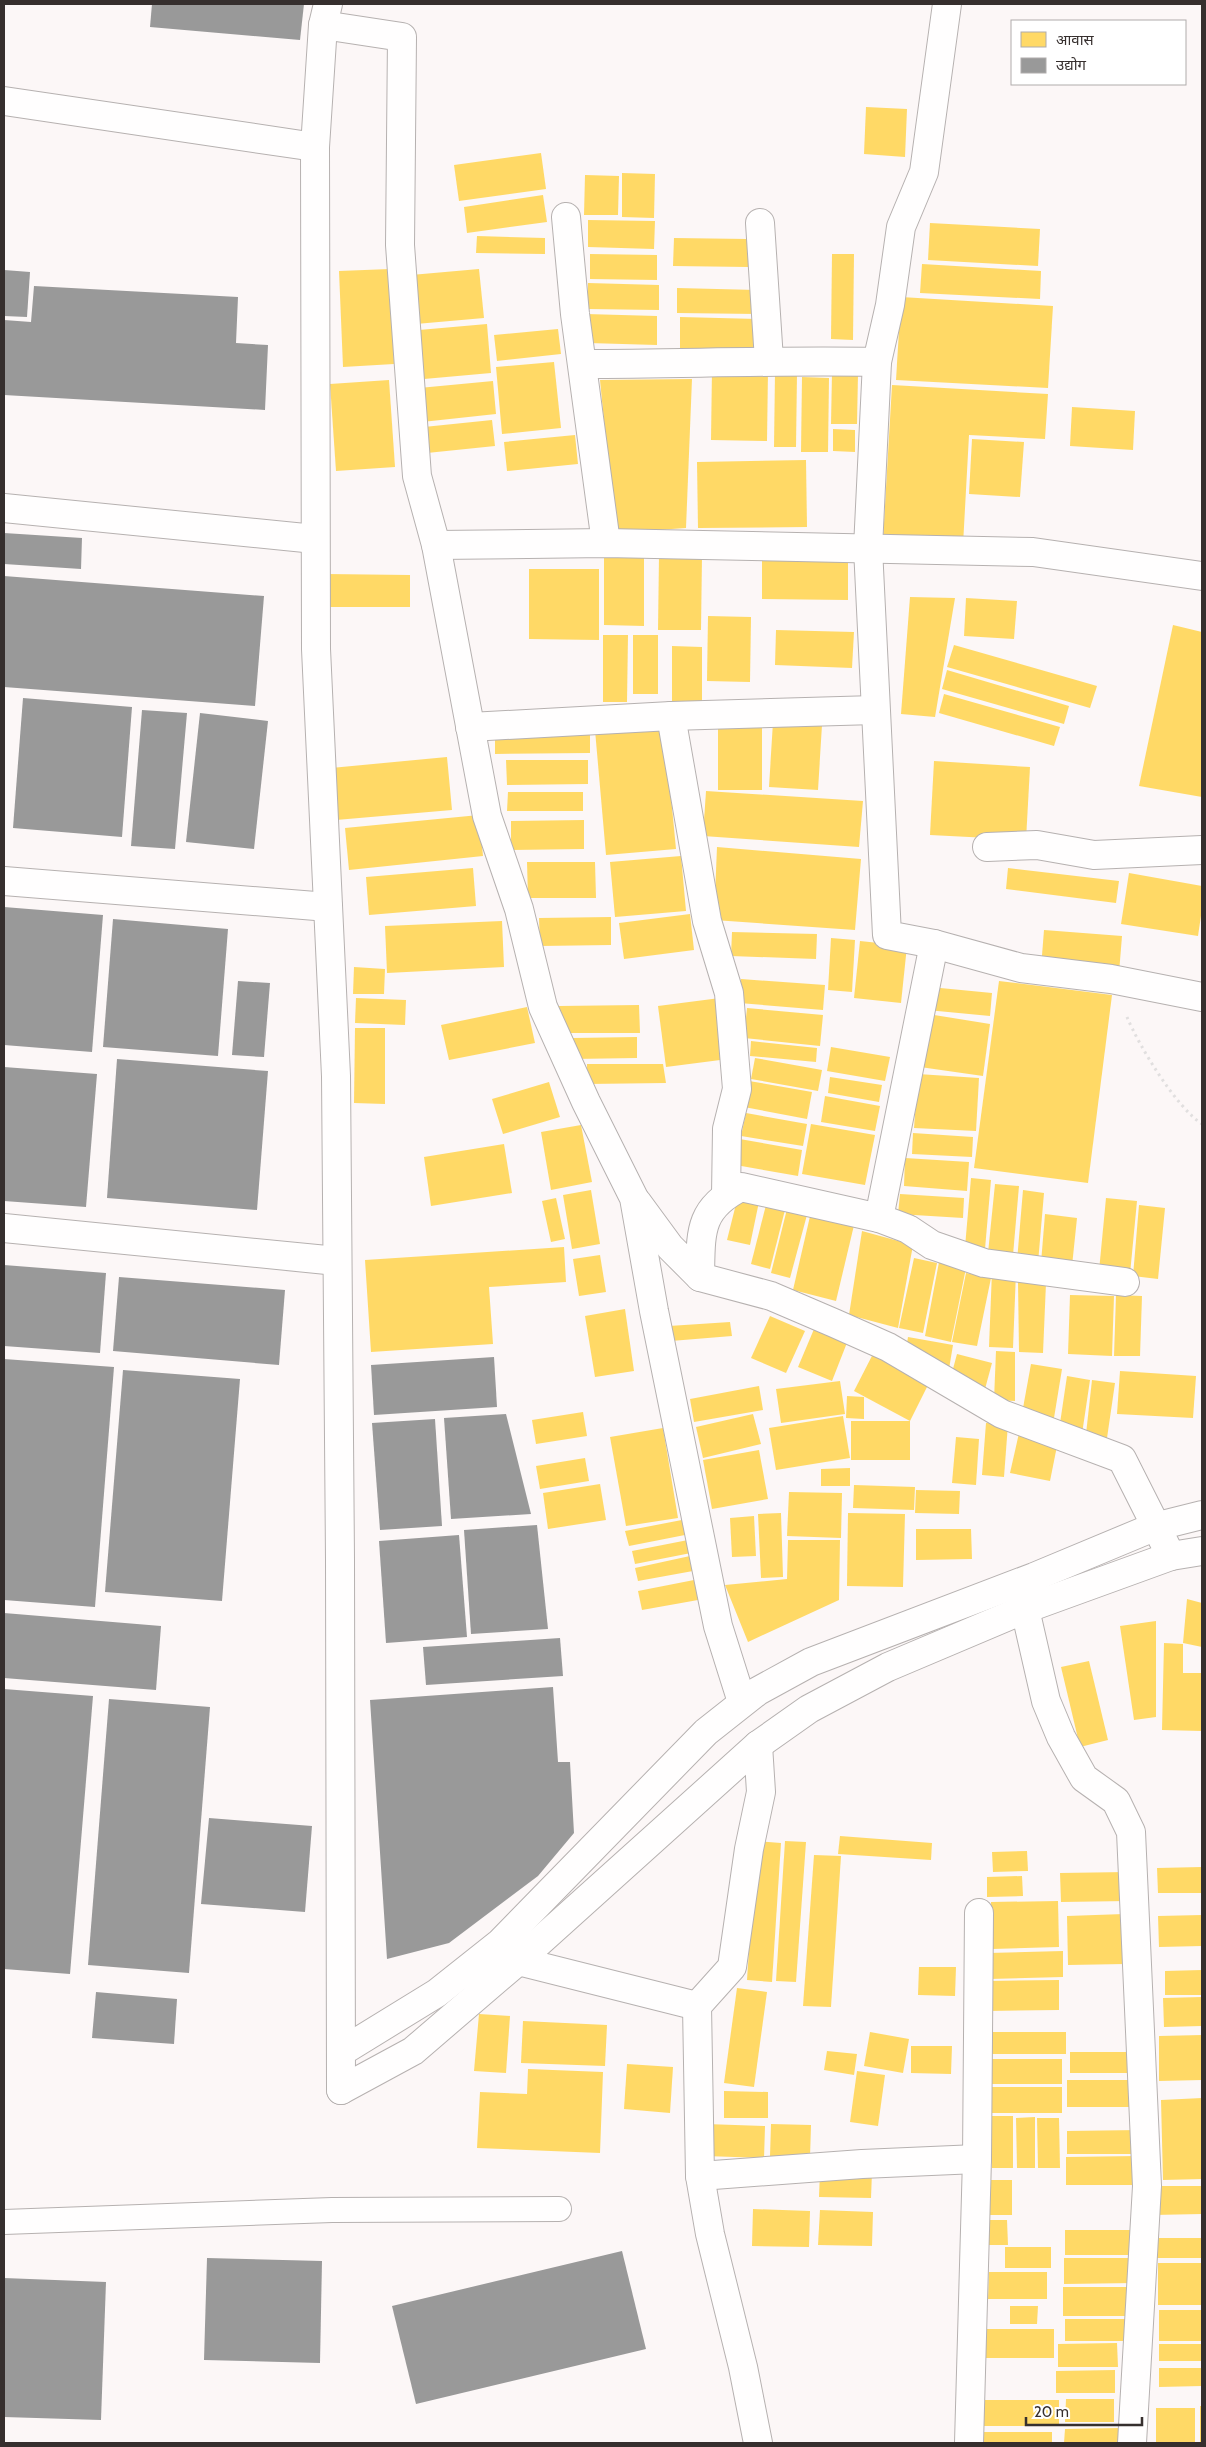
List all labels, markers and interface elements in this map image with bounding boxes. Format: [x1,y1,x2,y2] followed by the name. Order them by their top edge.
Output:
[1011,20,1186,85] legend
[1056,31,1095,49] text: आवास
[1056,56,1087,74] text: उद्योग
[1026,2394,1142,2426] scale bar
[1034,2403,1069,2421] text: 20 m

